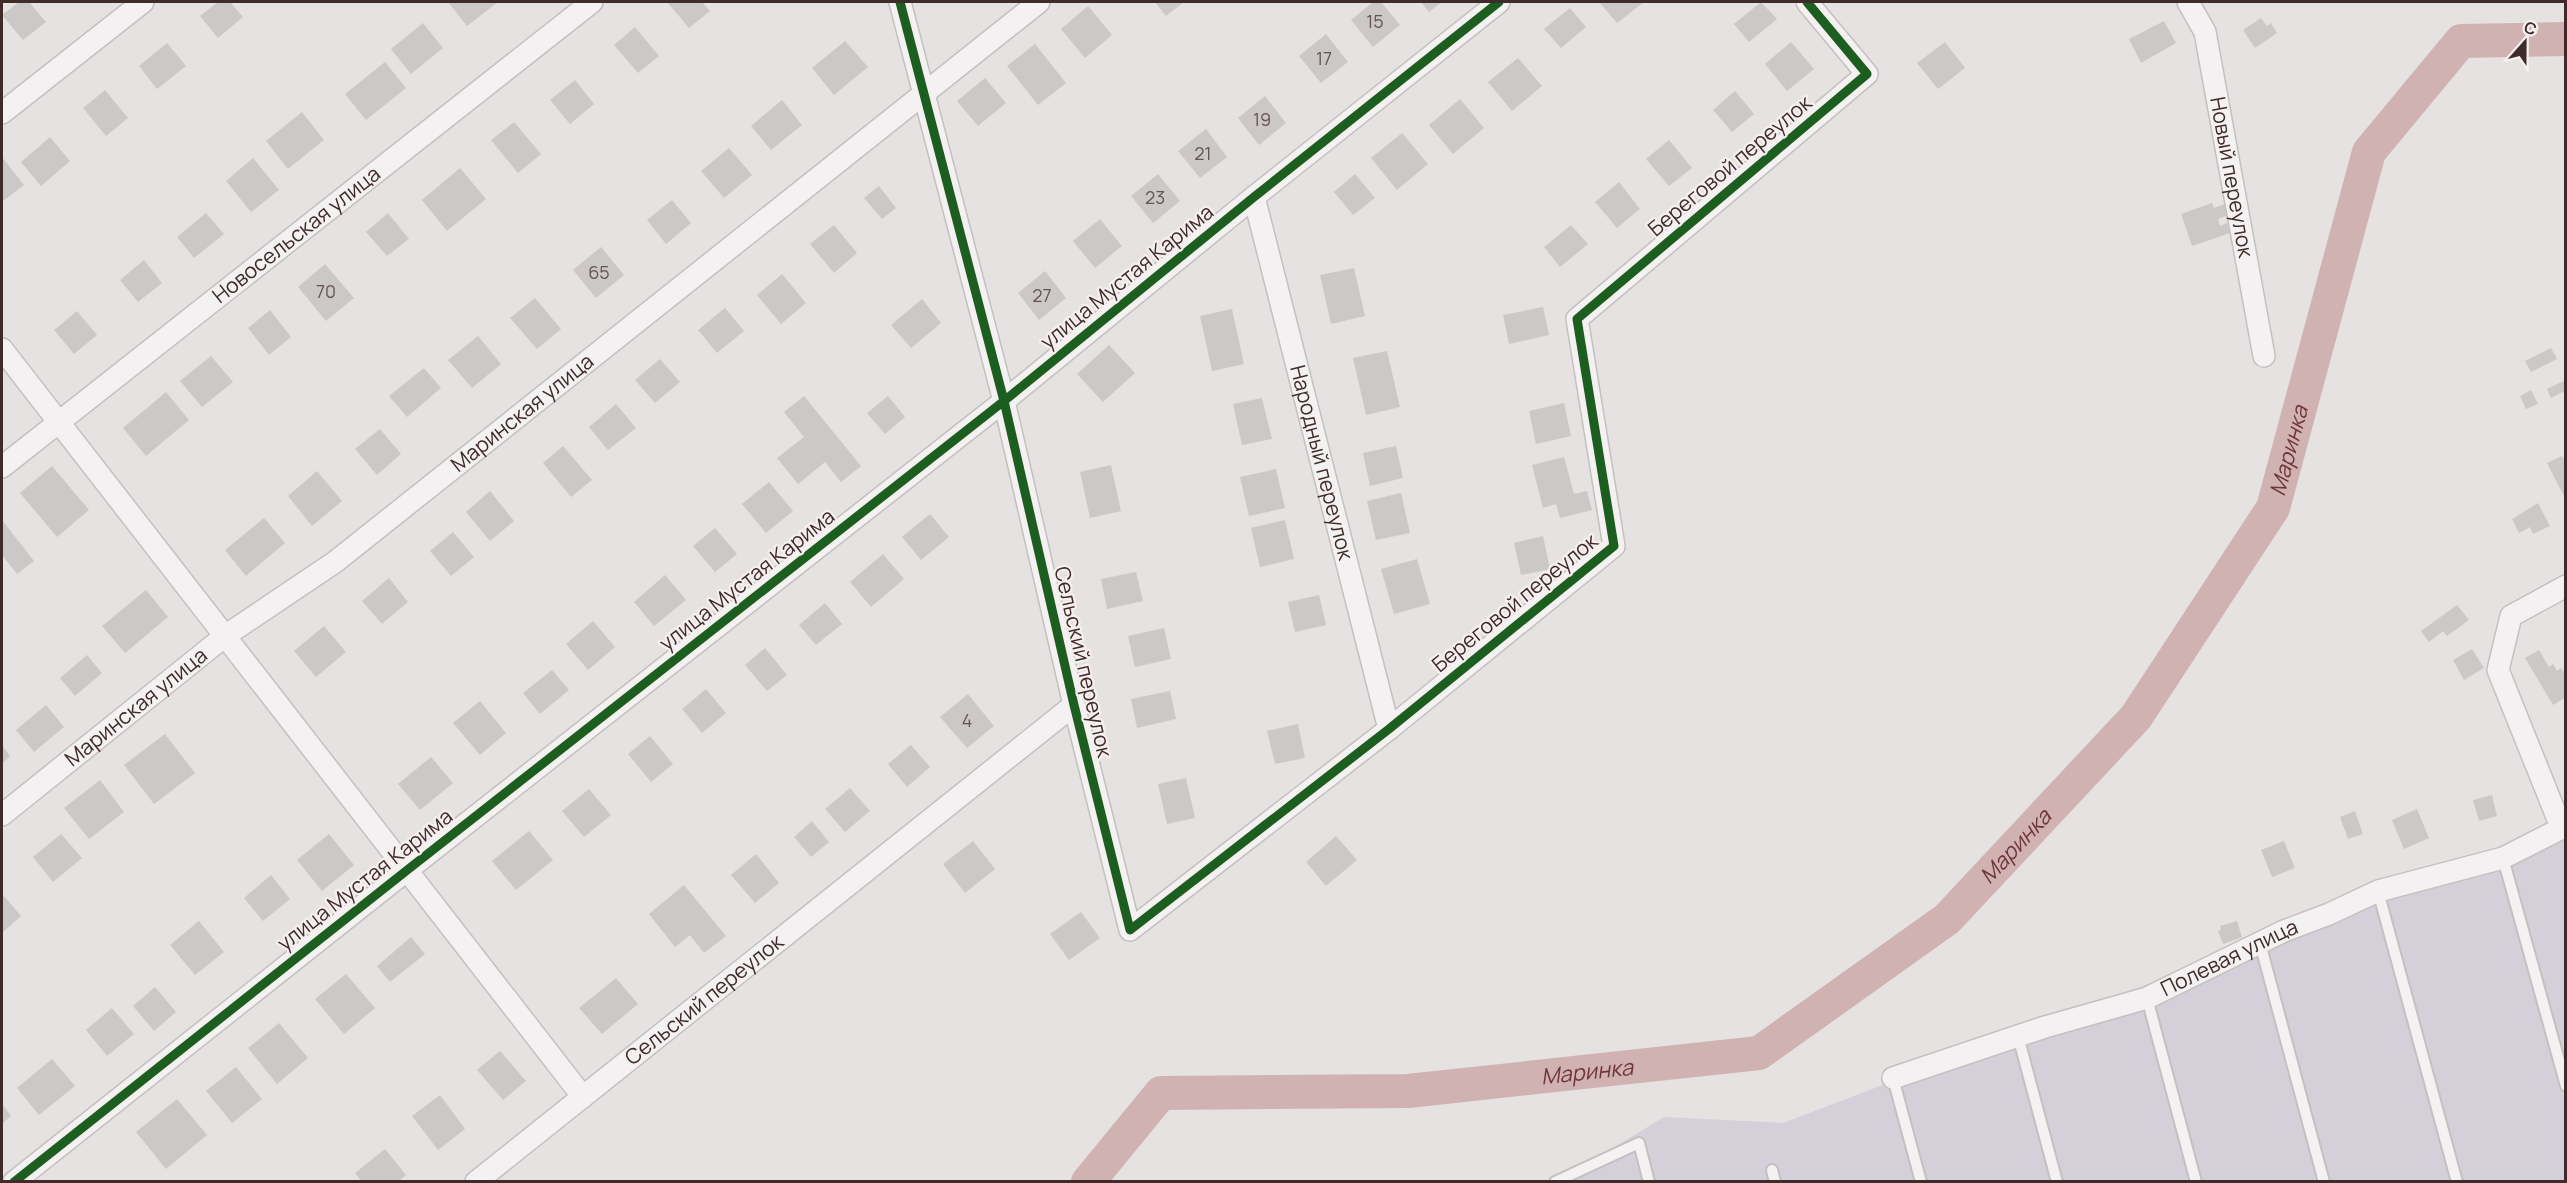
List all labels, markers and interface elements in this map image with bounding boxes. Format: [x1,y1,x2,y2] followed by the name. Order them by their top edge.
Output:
[1366,9,1384,33] house number: 15
[2495,12,2555,72] north arrow
[2521,16,2540,40] text: С
[1316,46,1332,70] house number: 17
[1642,88,1818,242] street label: Береговой переулок
[2204,94,2261,260] street label: Новый переулок
[1253,107,1271,131] house number: 19
[1194,141,1212,165] house number: 21
[206,159,386,309] street label: Новосельская улица
[1145,185,1165,209] house number: 23
[1034,198,1219,355] street label: улица Мустая Карима
[588,260,610,284] house number: 65
[316,279,336,303] house number: 70
[1032,283,1052,307] house number: 27
[445,347,599,478] street label: Маринская улица
[1284,362,1361,564] street label: Народный переулок
[2262,400,2315,499] water label: Маринка
[653,502,840,657] street label: улица Мустая Карима
[1426,526,1604,678] street label: Береговой переулок
[1048,564,1120,761] street label: Сельский переулок
[58,641,213,772] street label: Маринская улица
[962,708,972,732] house number: 4
[1973,801,2059,890] water label: Маринка
[271,802,458,957] street label: улица Мустая Карима
[2156,912,2302,1002] street label: Полевая улица
[619,927,789,1071] street label: Сельский переулок
[1539,1052,1636,1092] water label: Маринка

